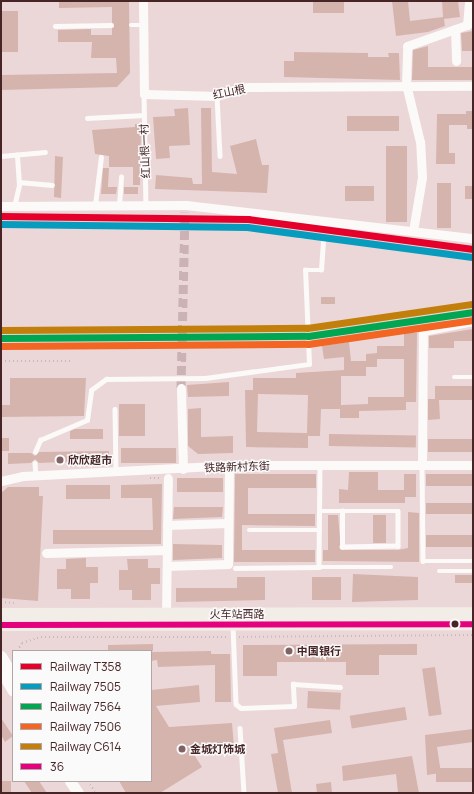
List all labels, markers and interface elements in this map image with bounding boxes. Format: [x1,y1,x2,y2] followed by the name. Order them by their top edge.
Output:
[211,82,247,102] street label: 红山根
[137,123,153,179] street label: 红山根一村
[68,453,112,467] place label: 欣欣超市
[55,455,65,465] marker: 欣欣超市
[204,459,270,475] street label: 铁路新村东街
[210,607,264,621] street label: 火车站西路
[450,619,460,629] unlabelled marker
[297,644,341,658] place label: 中国银行
[284,646,294,656] marker: 中国银行
[12,650,152,782] legend
[50,658,121,675] text: Railway T358
[50,678,121,695] text: Railway 7505
[50,698,121,715] text: Railway 7564
[50,718,121,735] text: Railway 7506
[50,738,121,755] text: Railway C614
[190,742,245,756] place label: 金城灯饰城
[177,744,187,754] marker: 金城灯饰城
[50,758,64,775] text: 36

